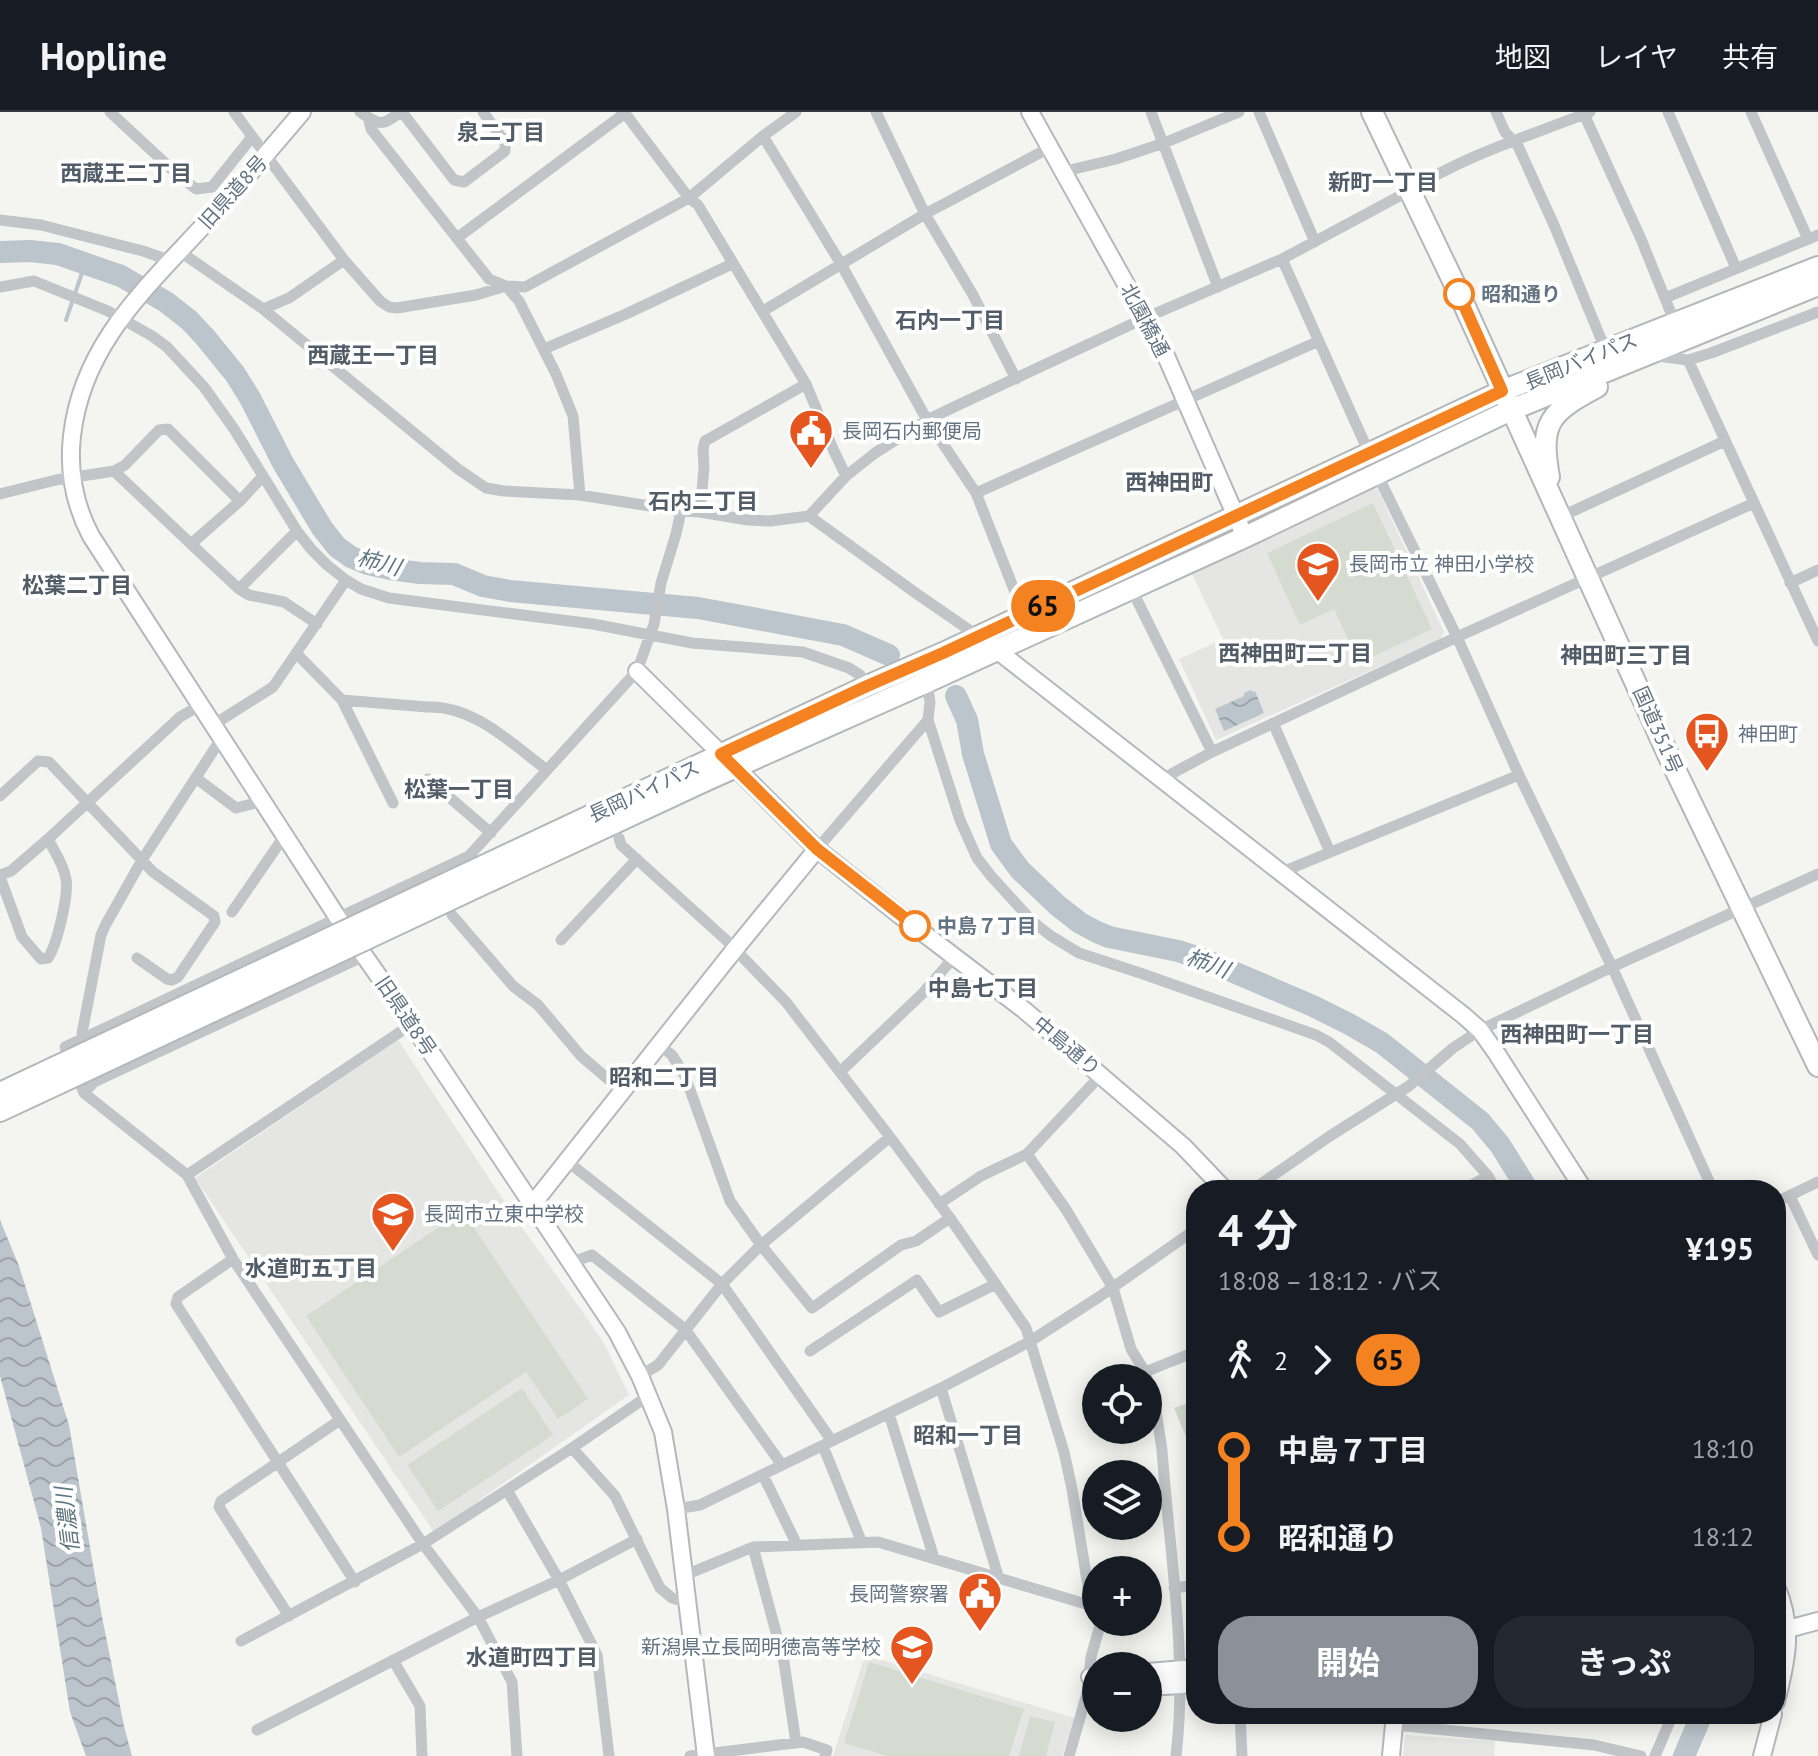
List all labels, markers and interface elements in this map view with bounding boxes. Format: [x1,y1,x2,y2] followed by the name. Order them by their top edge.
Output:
[40,31,167,80] text: Hopline
[1495,38,1551,75] text: 地図
[1595,38,1678,75] text: レイヤ
[1722,38,1778,75] text: 共有
[457,118,545,146] district label: 泉二丁目
[193,150,273,234] street label: 旧県道8号
[60,159,192,187] district label: 西蔵王二丁目
[1328,168,1438,196] district label: 新町一丁目
[1115,279,1175,361] street label: 北園橋通
[1444,279,1474,309] marker: 昭和通り
[1481,281,1561,307] place label: 昭和通り
[895,306,1005,334] district label: 石内一丁目
[1521,327,1641,395] street label: 長岡バイパス
[307,341,439,369] district label: 西蔵王一丁目
[787,407,835,470] public building icon: 長岡石内郵便局
[842,418,982,444] place label: 長岡石内郵便局
[1125,468,1213,496] district label: 西神田町
[648,487,758,515] district label: 石内二丁目
[1294,540,1342,603] school or university icon: 長岡市立 神田小学校
[354,543,406,582] water label: 柿川
[1349,551,1534,577] place label: 長岡市立 神田小学校
[22,571,132,599] district label: 松葉二丁目
[1007,580,1079,632] line badge: 65
[1027,587,1059,624] text: 65
[1218,639,1372,667] district label: 西神田町二丁目
[1560,641,1692,669] district label: 神田町三丁目
[1627,682,1689,778] street label: 国道351号
[1683,710,1731,773] bus stop icon: 神田町
[1738,721,1798,747] place label: 神田町
[584,754,704,828] street label: 長岡バイパス
[404,775,514,803] district label: 松葉一丁目
[900,911,930,941] marker: 中島７丁目
[937,913,1037,939] place label: 中島７丁目
[1183,942,1235,984] water label: 柿川
[370,971,442,1061] street label: 旧県道8号
[928,974,1038,1002] district label: 中島七丁目
[1028,1010,1106,1082] street label: 中島通り
[1500,1020,1654,1048] district label: 西神田町一丁目
[609,1063,719,1091] district label: 昭和二丁目
[369,1190,417,1253] school or university icon: 長岡市立東中学校
[424,1201,584,1227] place label: 長岡市立東中学校
[1218,1201,1298,1258] text: 4 分
[1686,1229,1754,1268] text: ¥195
[245,1254,377,1282] district label: 水道町五丁目
[1218,1264,1442,1297] text: 18:08 – 18:12 · バス
[1218,1338,1262,1382] icon: walk
[1300,1338,1344,1382] icon: forward
[1372,1341,1404,1378] text: 65
[1274,1344,1288,1377] text: 2
[1082,1364,1162,1732] map controls
[1082,1364,1162,1444] button: locate
[913,1421,1023,1449] district label: 昭和一丁目
[1278,1430,1428,1469] text: 中島７丁目
[1692,1432,1754,1465] text: 18:10
[1082,1460,1162,1540] button: layers
[49,1484,85,1554] water label: 信濃川
[1278,1518,1398,1557] text: 昭和通り
[1692,1520,1754,1553] text: 18:12
[1082,1556,1162,1636] button: +
[956,1570,1004,1633] public building icon: 長岡警察署
[849,1581,949,1607] place label: 長岡警察署
[1218,1616,1478,1708] button: 開始
[1494,1616,1754,1708] button: きっぷ
[888,1623,936,1686] school or university icon: 新潟県立長岡明徳高等学校
[641,1634,881,1660] place label: 新潟県立長岡明徳高等学校
[466,1643,598,1671] district label: 水道町四丁目
[1082,1652,1162,1732] button: −

